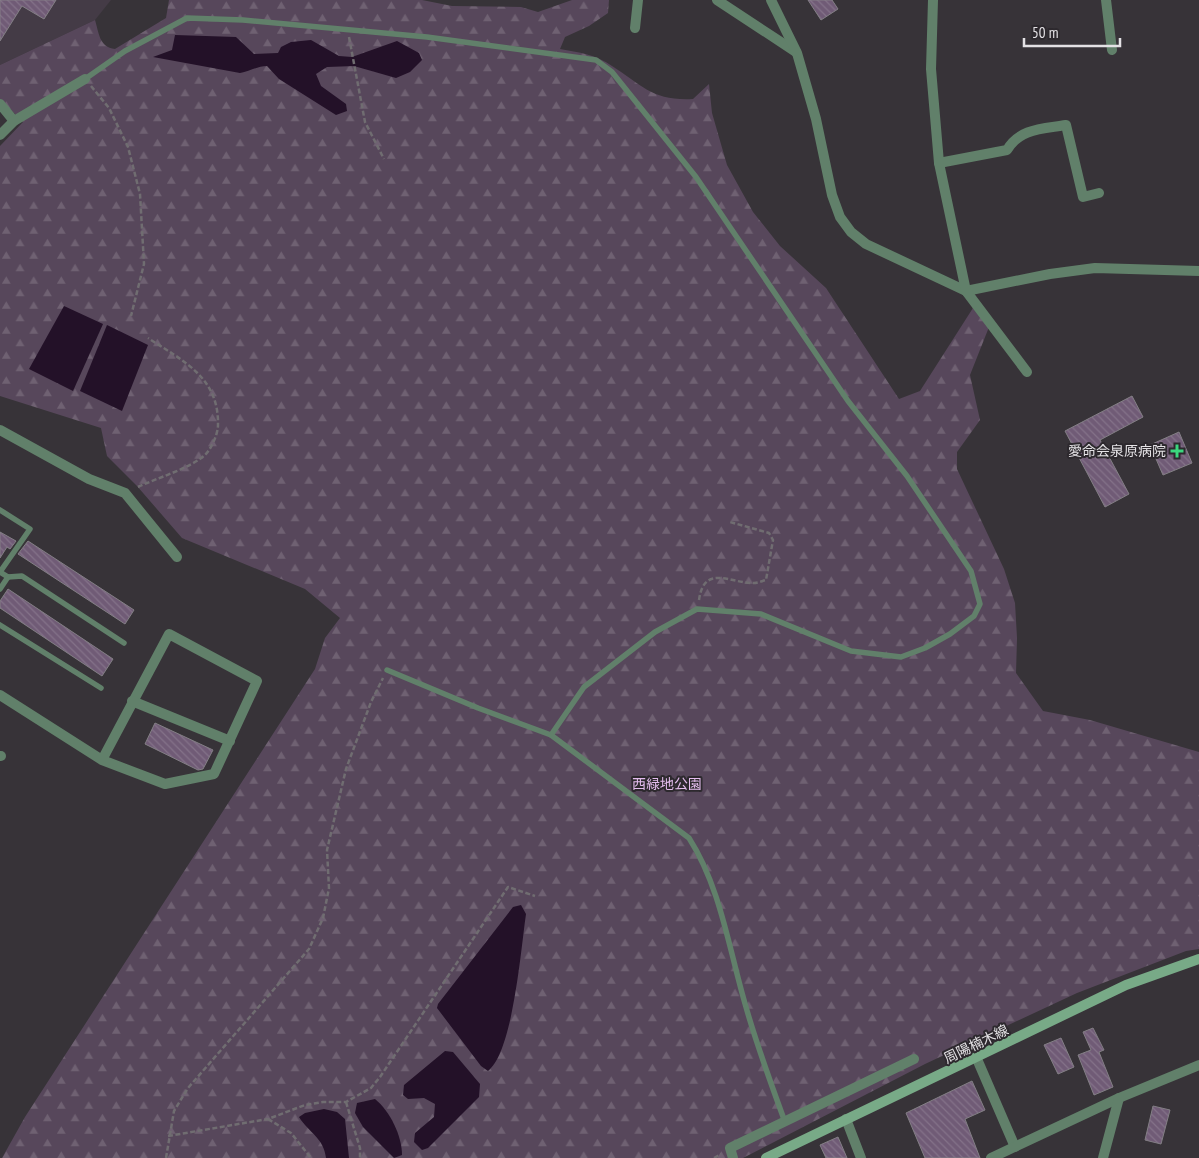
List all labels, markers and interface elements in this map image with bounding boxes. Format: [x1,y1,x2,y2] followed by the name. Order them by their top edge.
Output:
[1024,15,1120,47] scale bar
[1032,23,1058,42] text: 50 m
[1068,442,1166,460] place label: 愛命会泉原病院
[1170,444,1184,458] marker: 愛命会泉原病院
[632,775,702,793] park label: 西緑地公園
[941,1021,1011,1067] street label: 周陽楠木線

